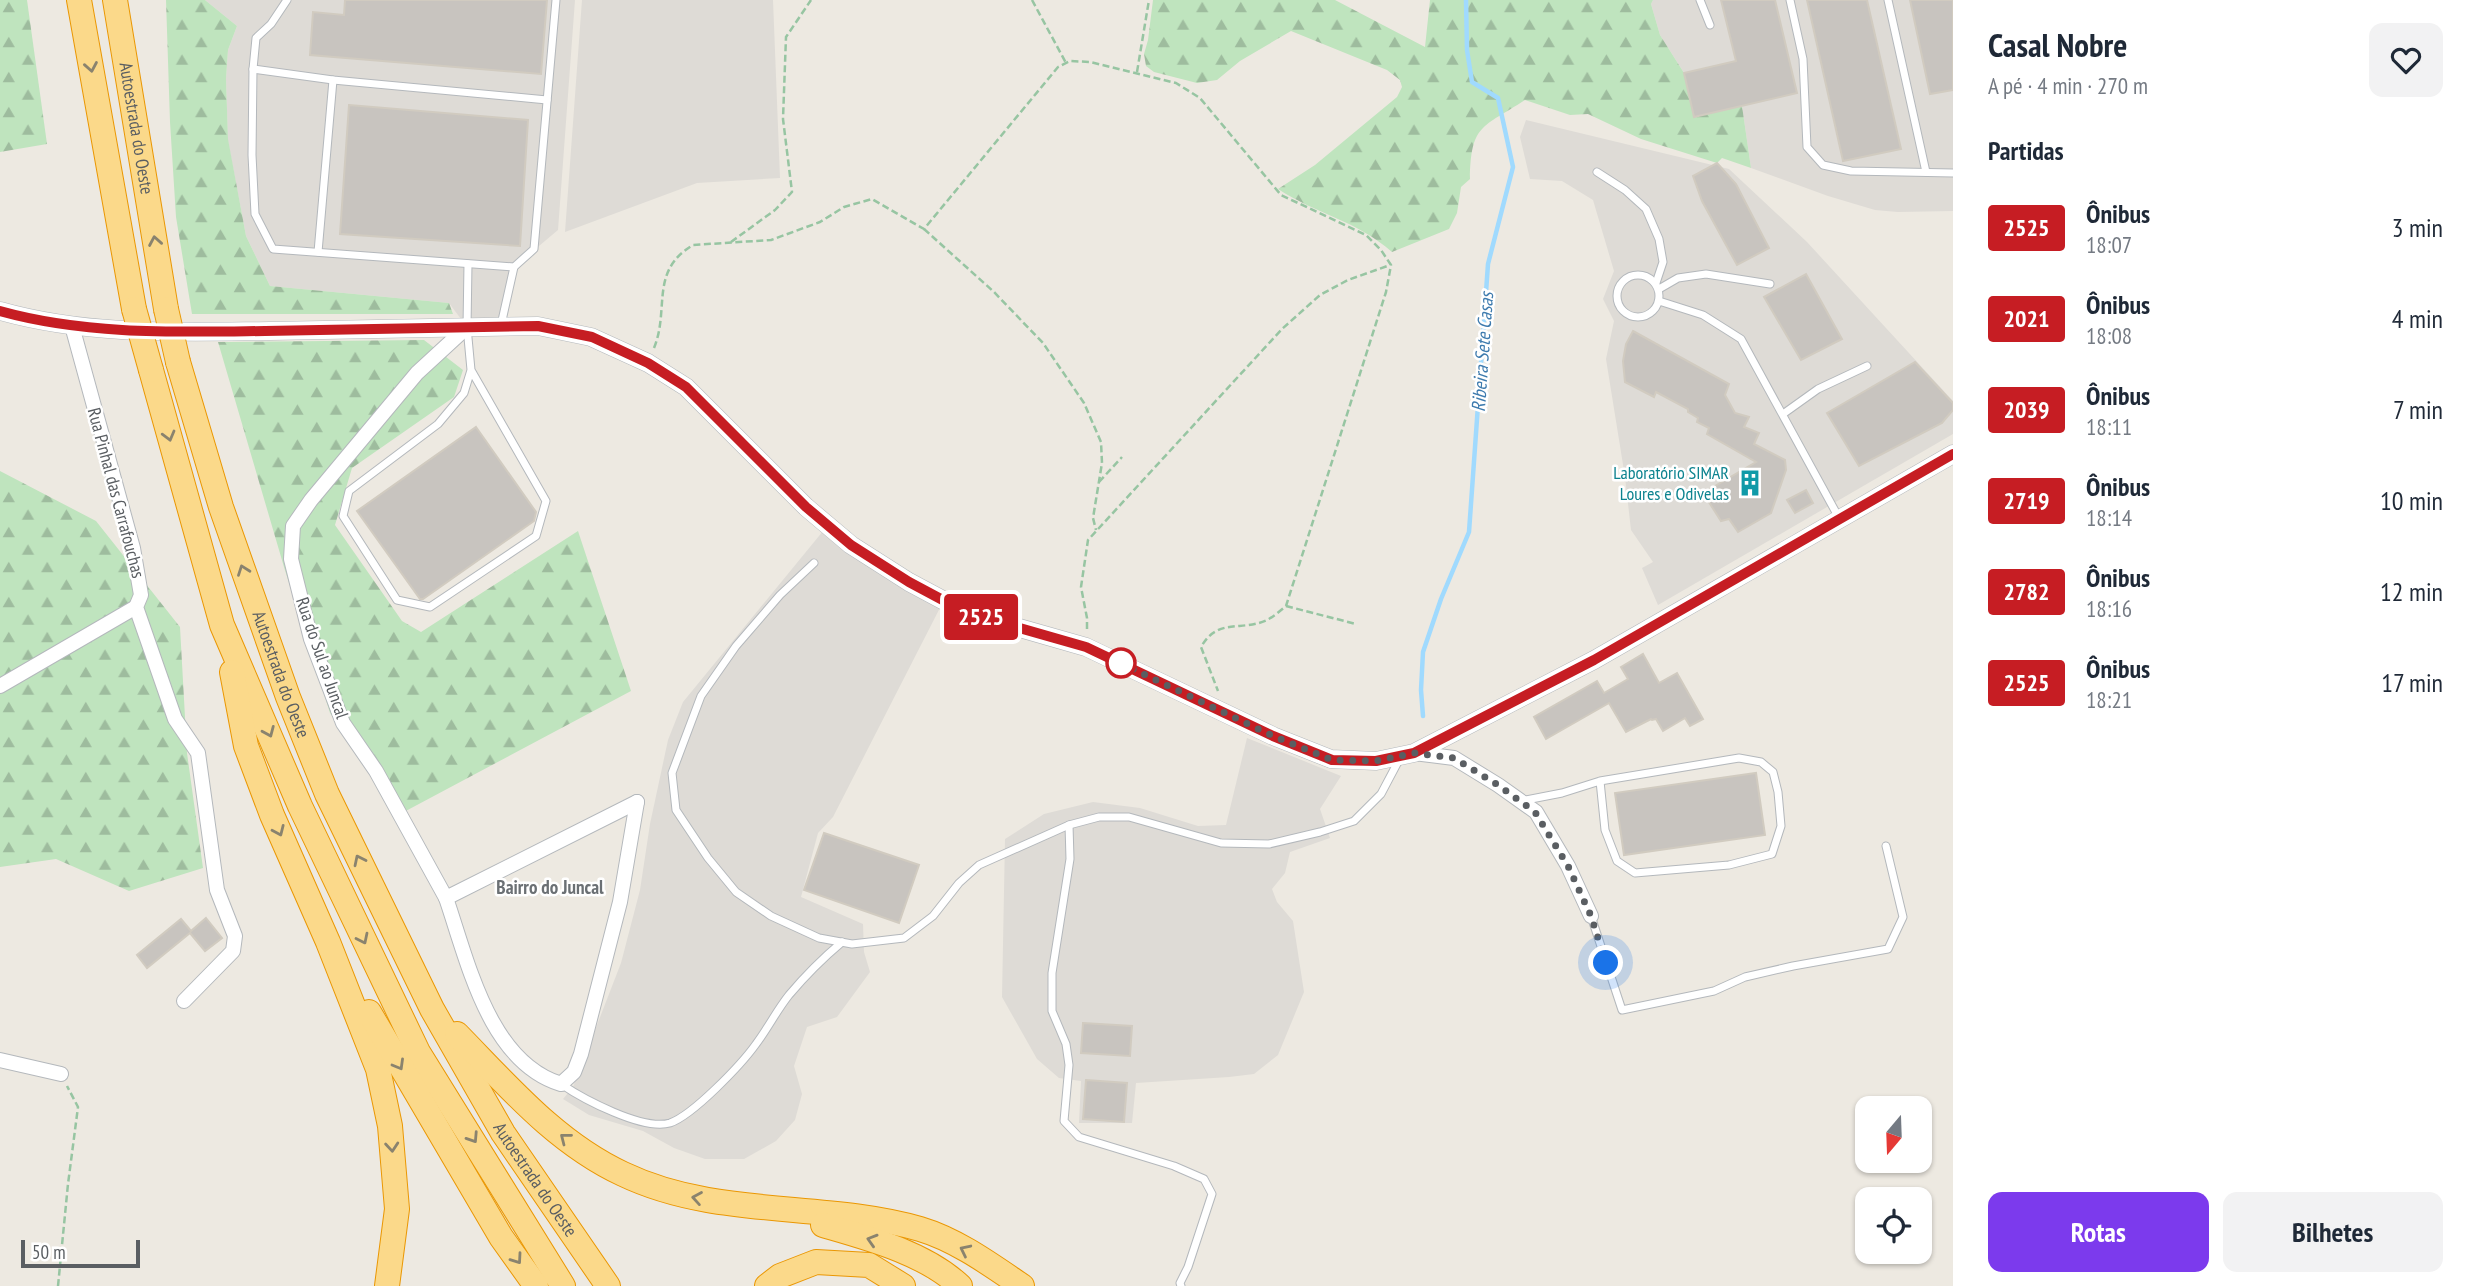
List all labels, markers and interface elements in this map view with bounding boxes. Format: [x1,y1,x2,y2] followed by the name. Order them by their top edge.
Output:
[1988,23,2127,66] text: Casal Nobre
[2369,23,2443,97] button: heart
[114,60,159,196] street label: Autoestrada do Oeste
[83,61,98,73] one-way arrow
[1988,71,2148,100] text: A pé · 4 min · 270 m
[1988,134,2064,167] text: Partidas
[2086,197,2150,230] text: Ônibus
[2392,211,2443,244] text: 3 min
[2004,212,2049,243] text: 2525
[2086,230,2132,259] text: 18:07
[148,235,163,247] one-way arrow
[2086,288,2150,321] text: Ônibus
[1466,290,1498,413] water label: Ribeira Sete Casas
[2392,302,2443,335] text: 4 min
[2004,303,2049,334] text: 2021
[2086,321,2132,350] text: 18:08
[2086,379,2150,412] text: Ônibus
[2393,393,2443,426] text: 7 min
[2004,394,2049,425] text: 2039
[83,405,150,581] street label: Rua Pinhal das Carrafouchas
[2086,412,2132,441] text: 18:11
[161,430,175,442] one-way arrow
[1613,461,1729,505] place label: Laboratório SIMAR Loures e Odivelas
[1735,468,1765,498] building icon: Laboratório SIMAR Loures e Odivelas
[2086,470,2150,503] text: Ônibus
[2380,484,2443,517] text: 10 min
[2004,485,2049,516] text: 2719
[2086,503,2132,532] text: 18:14
[2086,561,2150,594] text: Ônibus
[237,564,251,576] one-way arrow
[2380,575,2443,608] text: 12 min
[2004,576,2049,607] text: 2782
[291,594,354,722] street label: Rua do Sul ao Juncal
[932,594,1030,640] line badge: 2525
[2086,594,2132,623] text: 18:16
[958,601,1004,632] text: 2525
[248,608,315,741] street label: Autoestrada do Oeste
[1106,648,1136,678] unlabelled marker
[2086,652,2150,685] text: Ônibus
[2381,666,2443,699] text: 17 min
[2004,667,2049,698] text: 2525
[2086,685,2132,714] text: 18:21
[260,726,274,738] one-way arrow
[271,824,285,837] one-way arrow
[354,855,368,867] one-way arrow
[496,875,604,899] district label: Bairro do Juncal
[355,932,369,944] one-way arrow
[1588,945,1623,980] your location
[391,1057,404,1070] one-way arrow
[1855,1096,1932,1172] north arrow
[1855,1096,1932,1264] map controls
[488,1118,583,1241] street label: Autoestrada do Oeste
[464,1131,477,1144] one-way arrow
[561,1134,573,1147] one-way arrow
[384,1141,399,1152] one-way arrow
[1855,1187,1932,1264] button: locate
[692,1191,703,1206] one-way arrow
[1988,1192,2209,1272] button: Rotas
[2223,1192,2443,1272] button: Bilhetes
[867,1233,879,1248] one-way arrow
[21,1237,140,1269] scale bar
[32,1240,66,1264] text: 50 m
[960,1244,972,1258] one-way arrow
[509,1251,521,1264] one-way arrow

